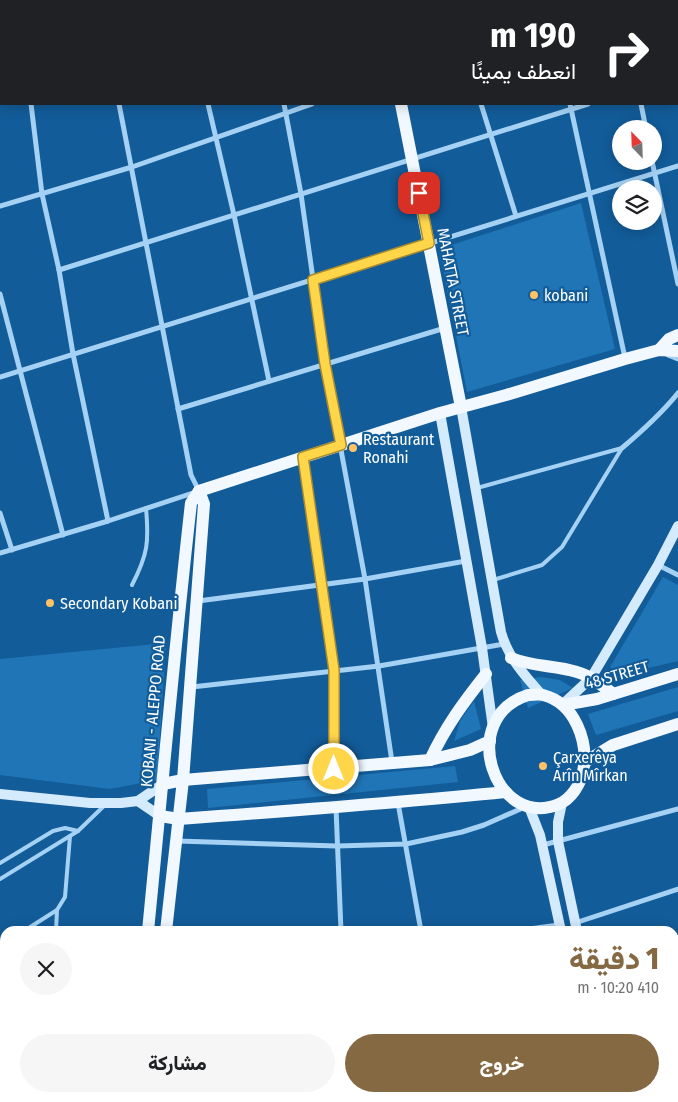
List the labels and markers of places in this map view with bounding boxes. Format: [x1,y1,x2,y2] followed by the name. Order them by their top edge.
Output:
[398,172,440,214] pin
[544,286,588,305] place label: kobani
[528,289,540,301] marker: kobani
[363,430,435,467] place label: Restaurant Ronahi
[347,442,359,454] marker: Restaurant Ronahi
[60,594,177,613] place label: Secondary Kobani
[44,597,56,609] marker: Secondary Kobani
[553,748,628,785] place label: Çarxerêya Arîn Mîrkan
[537,760,549,772] marker: Çarxerêya Arîn Mîrkan

